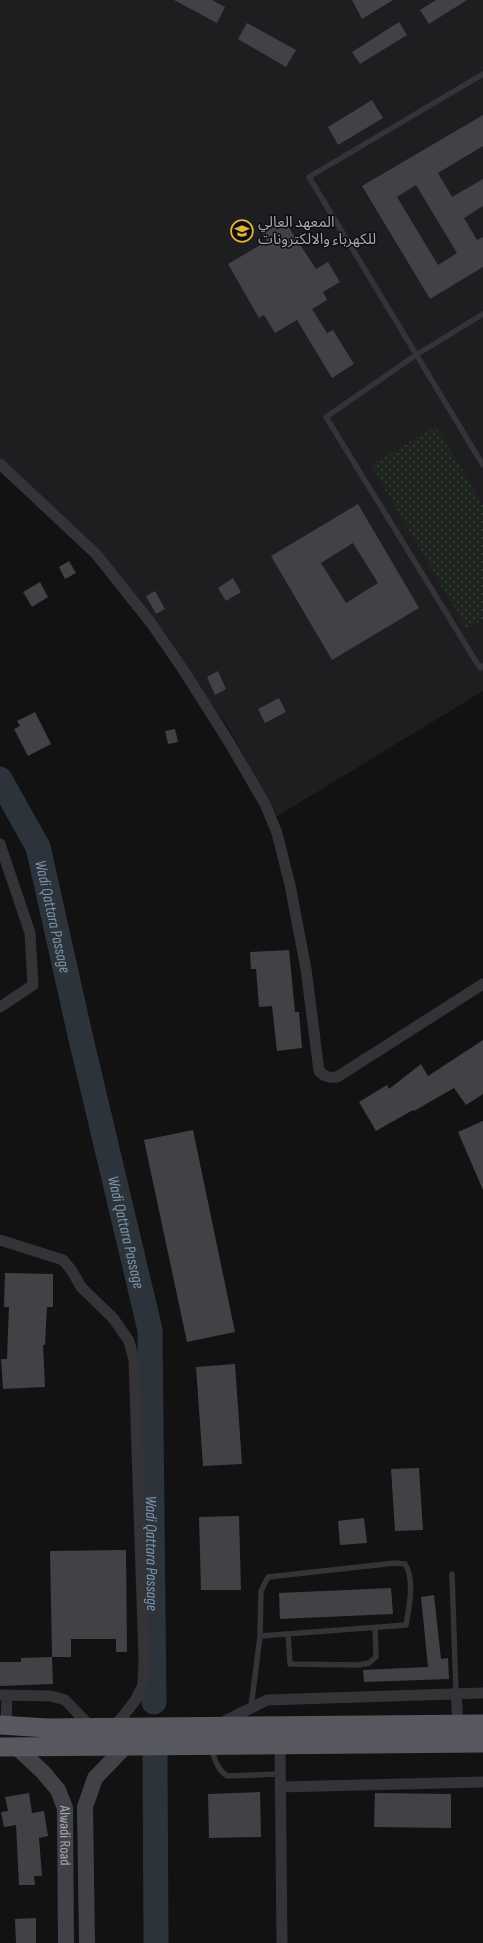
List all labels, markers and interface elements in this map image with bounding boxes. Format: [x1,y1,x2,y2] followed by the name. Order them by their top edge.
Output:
[258,213,376,249] place label: المعهد العالي للكهرباء والالكترونات
[229,218,255,244] school or university icon: المعهد العالي للكهرباء والالكترونات
[30,858,74,975] water label: Wadi Qattara Passage
[103,1174,148,1291] water label: Wadi Qattara Passage
[141,1496,161,1611] water label: Wadi Qattara Passage
[55,1804,74,1865] street label: Alwadi Road

